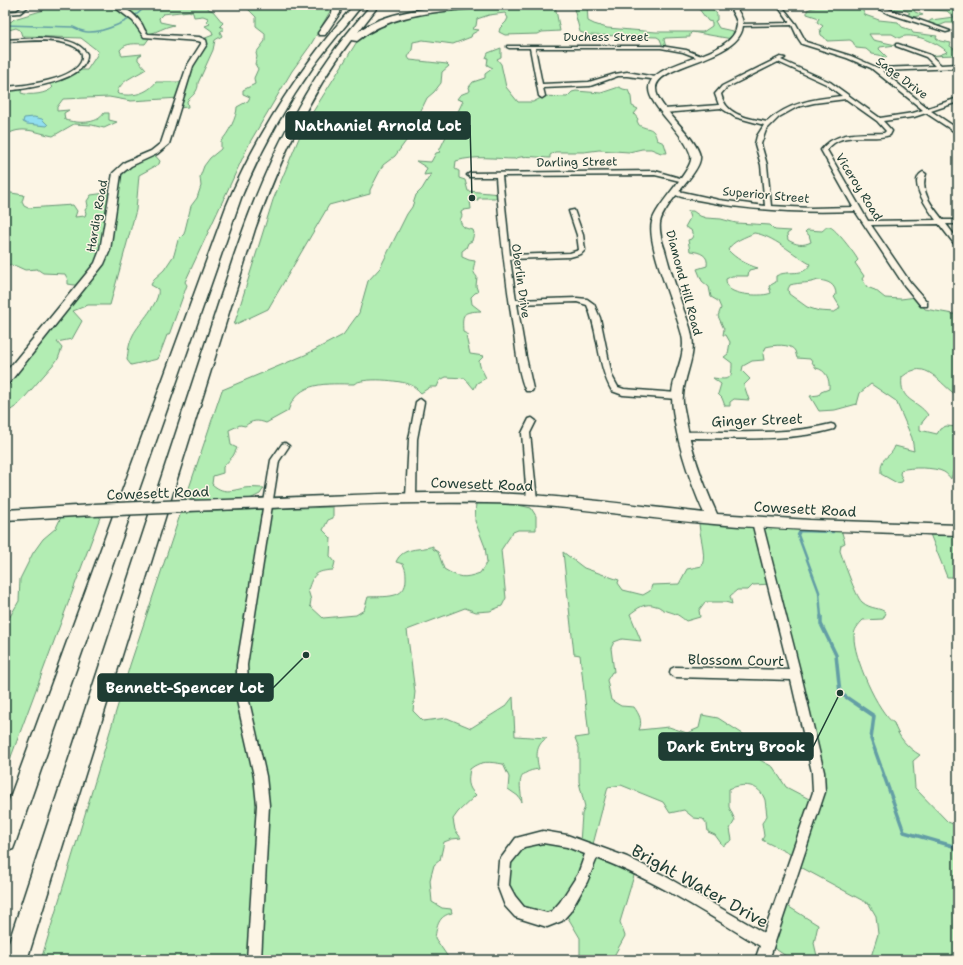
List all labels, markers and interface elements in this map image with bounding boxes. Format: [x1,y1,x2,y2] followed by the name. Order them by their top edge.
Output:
[563,29,649,45] street label: Duchess Street
[873,53,932,103] street label: Sage Drive
[286,112,470,139] callout: Nathaniel Arnold Lot
[294,116,462,136] text: Nathaniel Arnold Lot
[832,150,886,224] street label: Viceroy Road
[536,153,618,171] street label: Darling Street
[83,178,111,254] street label: Hardig Road
[722,183,810,207] street label: Superior Street
[662,229,706,338] street label: Diamond Hill Road
[508,243,534,320] street label: Oberlin Drive
[711,409,803,431] street label: Ginger Street
[430,473,534,495] street label: Cowesett Road
[106,482,210,504] street label: Cowesett Road
[753,497,857,521] street label: Cowesett Road
[688,650,784,670] street label: Blossom Court
[98,674,273,701] callout: Bennett-Spencer Lot
[106,678,264,698] text: Bennett-Spencer Lot
[659,733,813,760] callout: Dark Entry Brook
[667,737,805,757] text: Dark Entry Brook
[627,839,773,933] street label: Bright Water Drive

